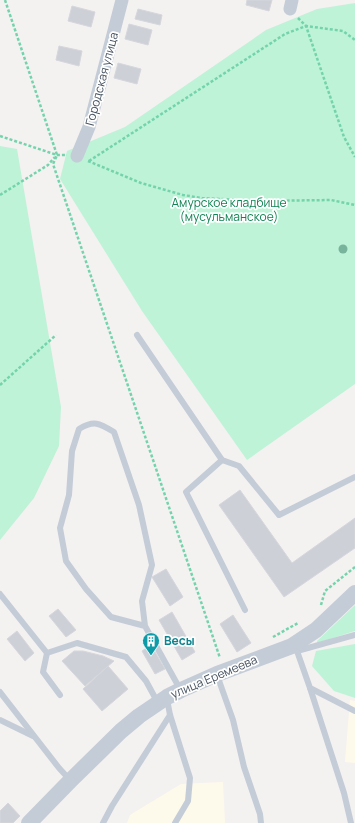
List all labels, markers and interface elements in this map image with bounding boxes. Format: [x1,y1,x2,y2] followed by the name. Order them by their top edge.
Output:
[81,30,122,127] street label: Городская улица
[172,194,286,225] park label: Амурское кладбище (мусульманское)
[141,631,161,656] building icon: Весы
[164,632,195,649] place label: Весы
[168,651,260,702] street label: улица Еремеева

